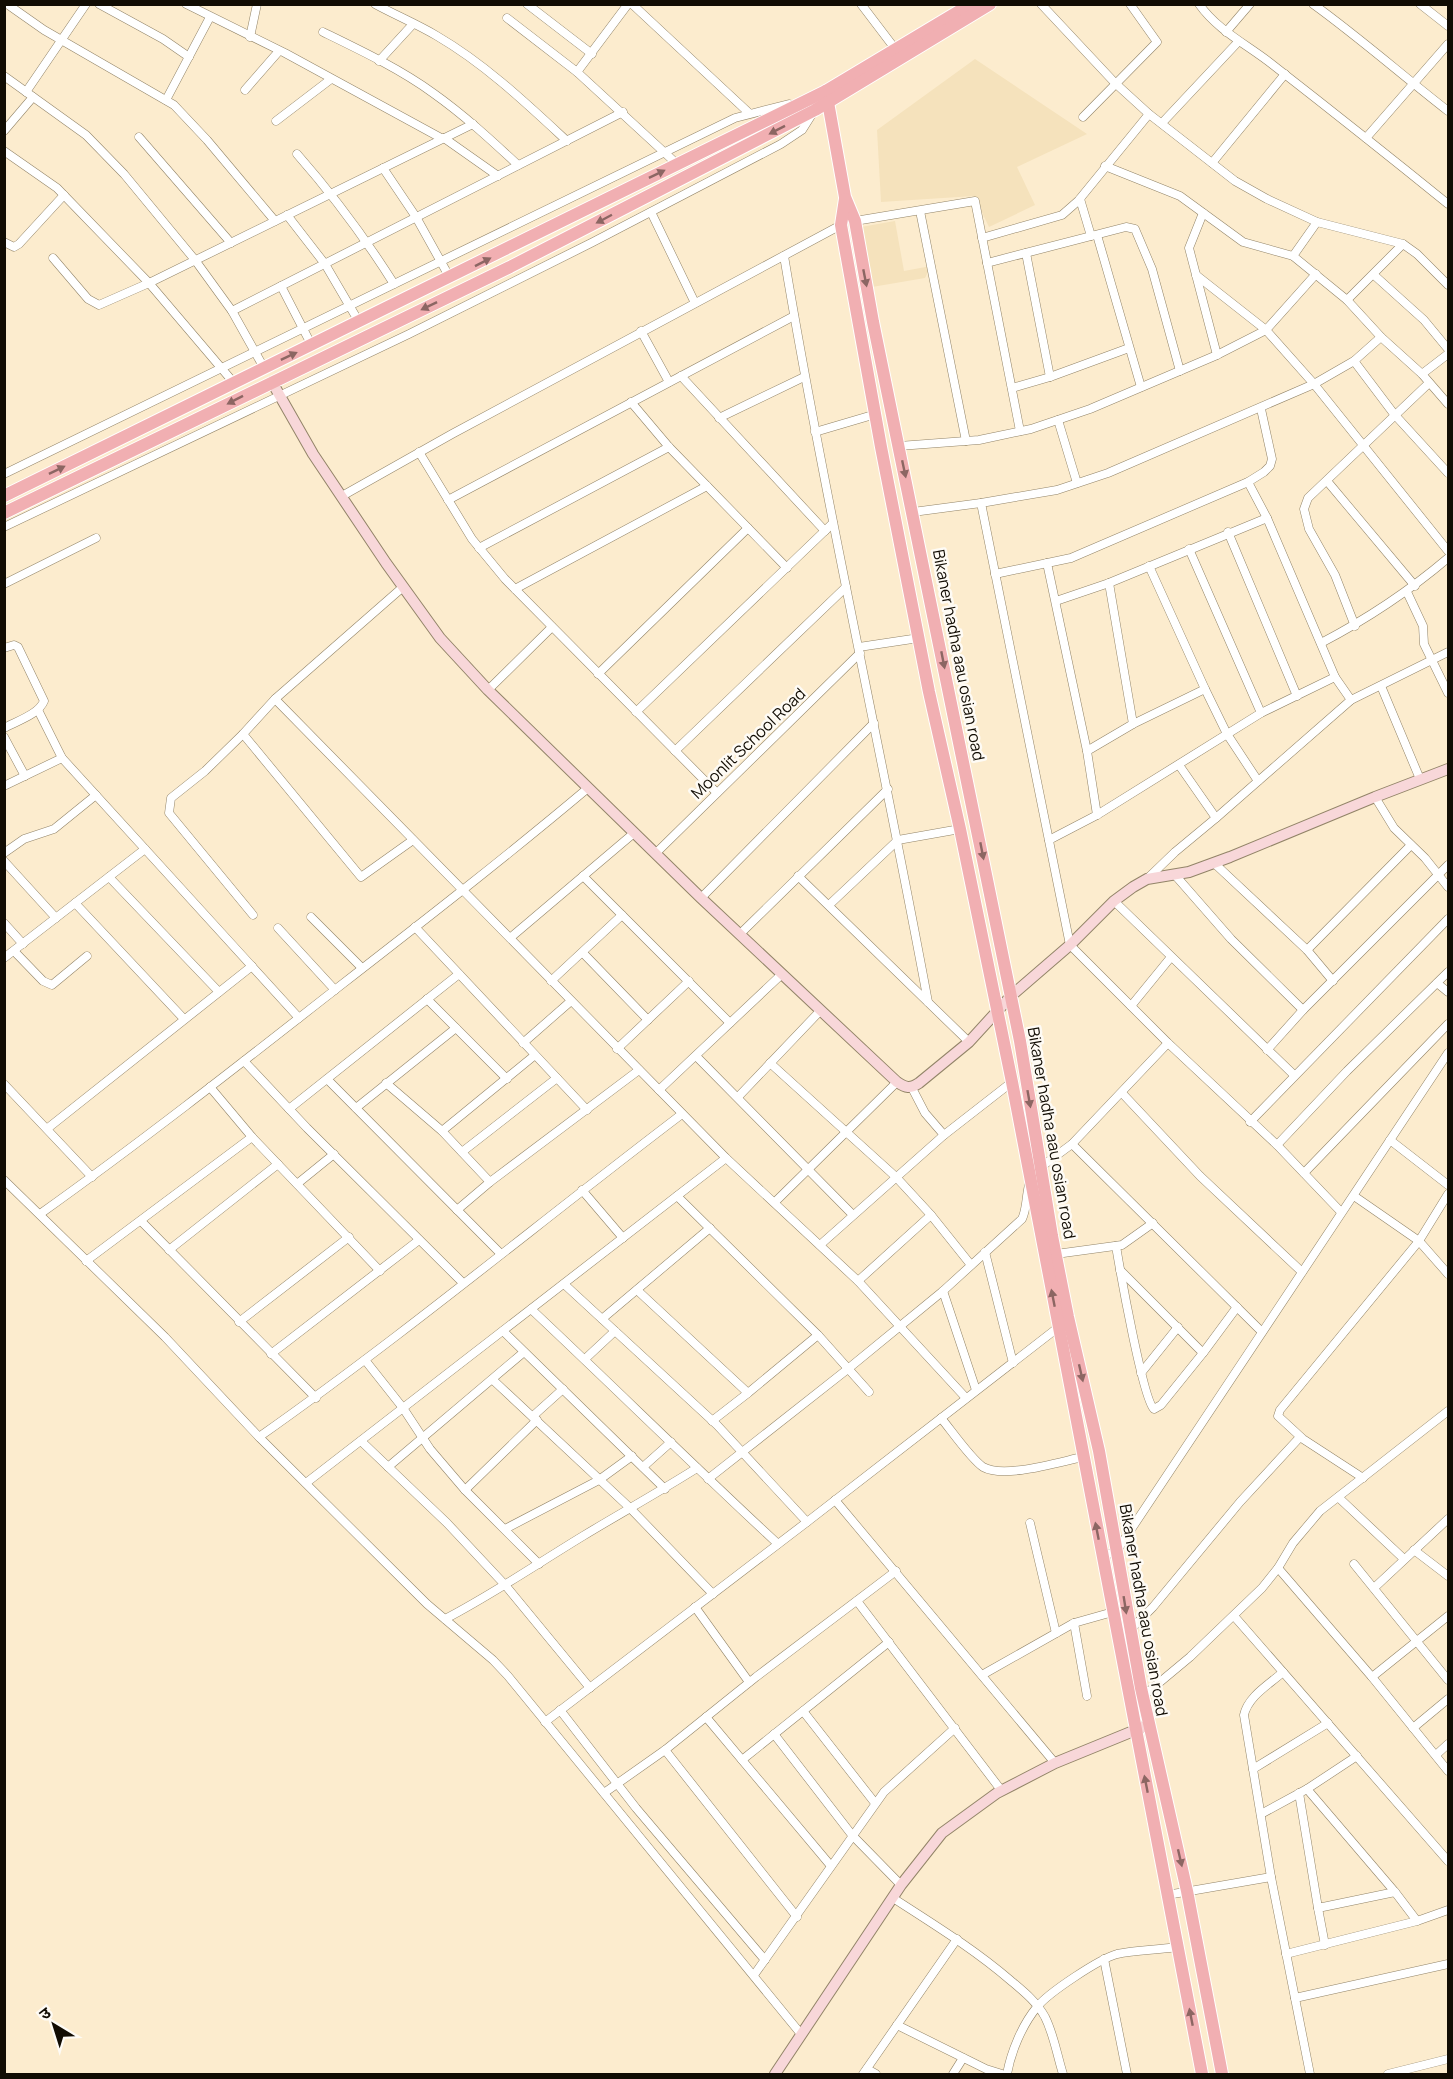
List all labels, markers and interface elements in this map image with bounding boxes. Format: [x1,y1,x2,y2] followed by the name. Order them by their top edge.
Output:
[768,124,786,134] one-way arrow
[649,170,666,179] one-way arrow
[595,214,612,224] one-way arrow
[475,257,492,267] one-way arrow
[861,269,870,288] one-way arrow
[421,302,438,311] one-way arrow
[280,352,297,361] one-way arrow
[226,395,244,405] one-way arrow
[900,460,910,478] one-way arrow
[48,465,65,474] one-way arrow
[928,548,990,762] street label: Bikaner hadha aau osian road
[939,651,948,670] one-way arrow
[686,683,810,803] street label: Moonlit School Road
[978,842,987,861] one-way arrow
[1023,1025,1081,1241] street label: Bikaner hadha aau osian road
[1025,1089,1034,1108] one-way arrow
[1048,1289,1057,1308] one-way arrow
[1076,1363,1086,1382] one-way arrow
[1115,1502,1173,1718] street label: Bikaner hadha aau osian road
[1093,1521,1102,1540] one-way arrow
[1121,1596,1130,1615] one-way arrow
[1141,1775,1150,1794] one-way arrow
[1175,1848,1185,1867] one-way arrow
[24,1995,84,2055] north arrow
[34,2001,56,2025] text: उ
[1186,2007,1195,2026] one-way arrow

